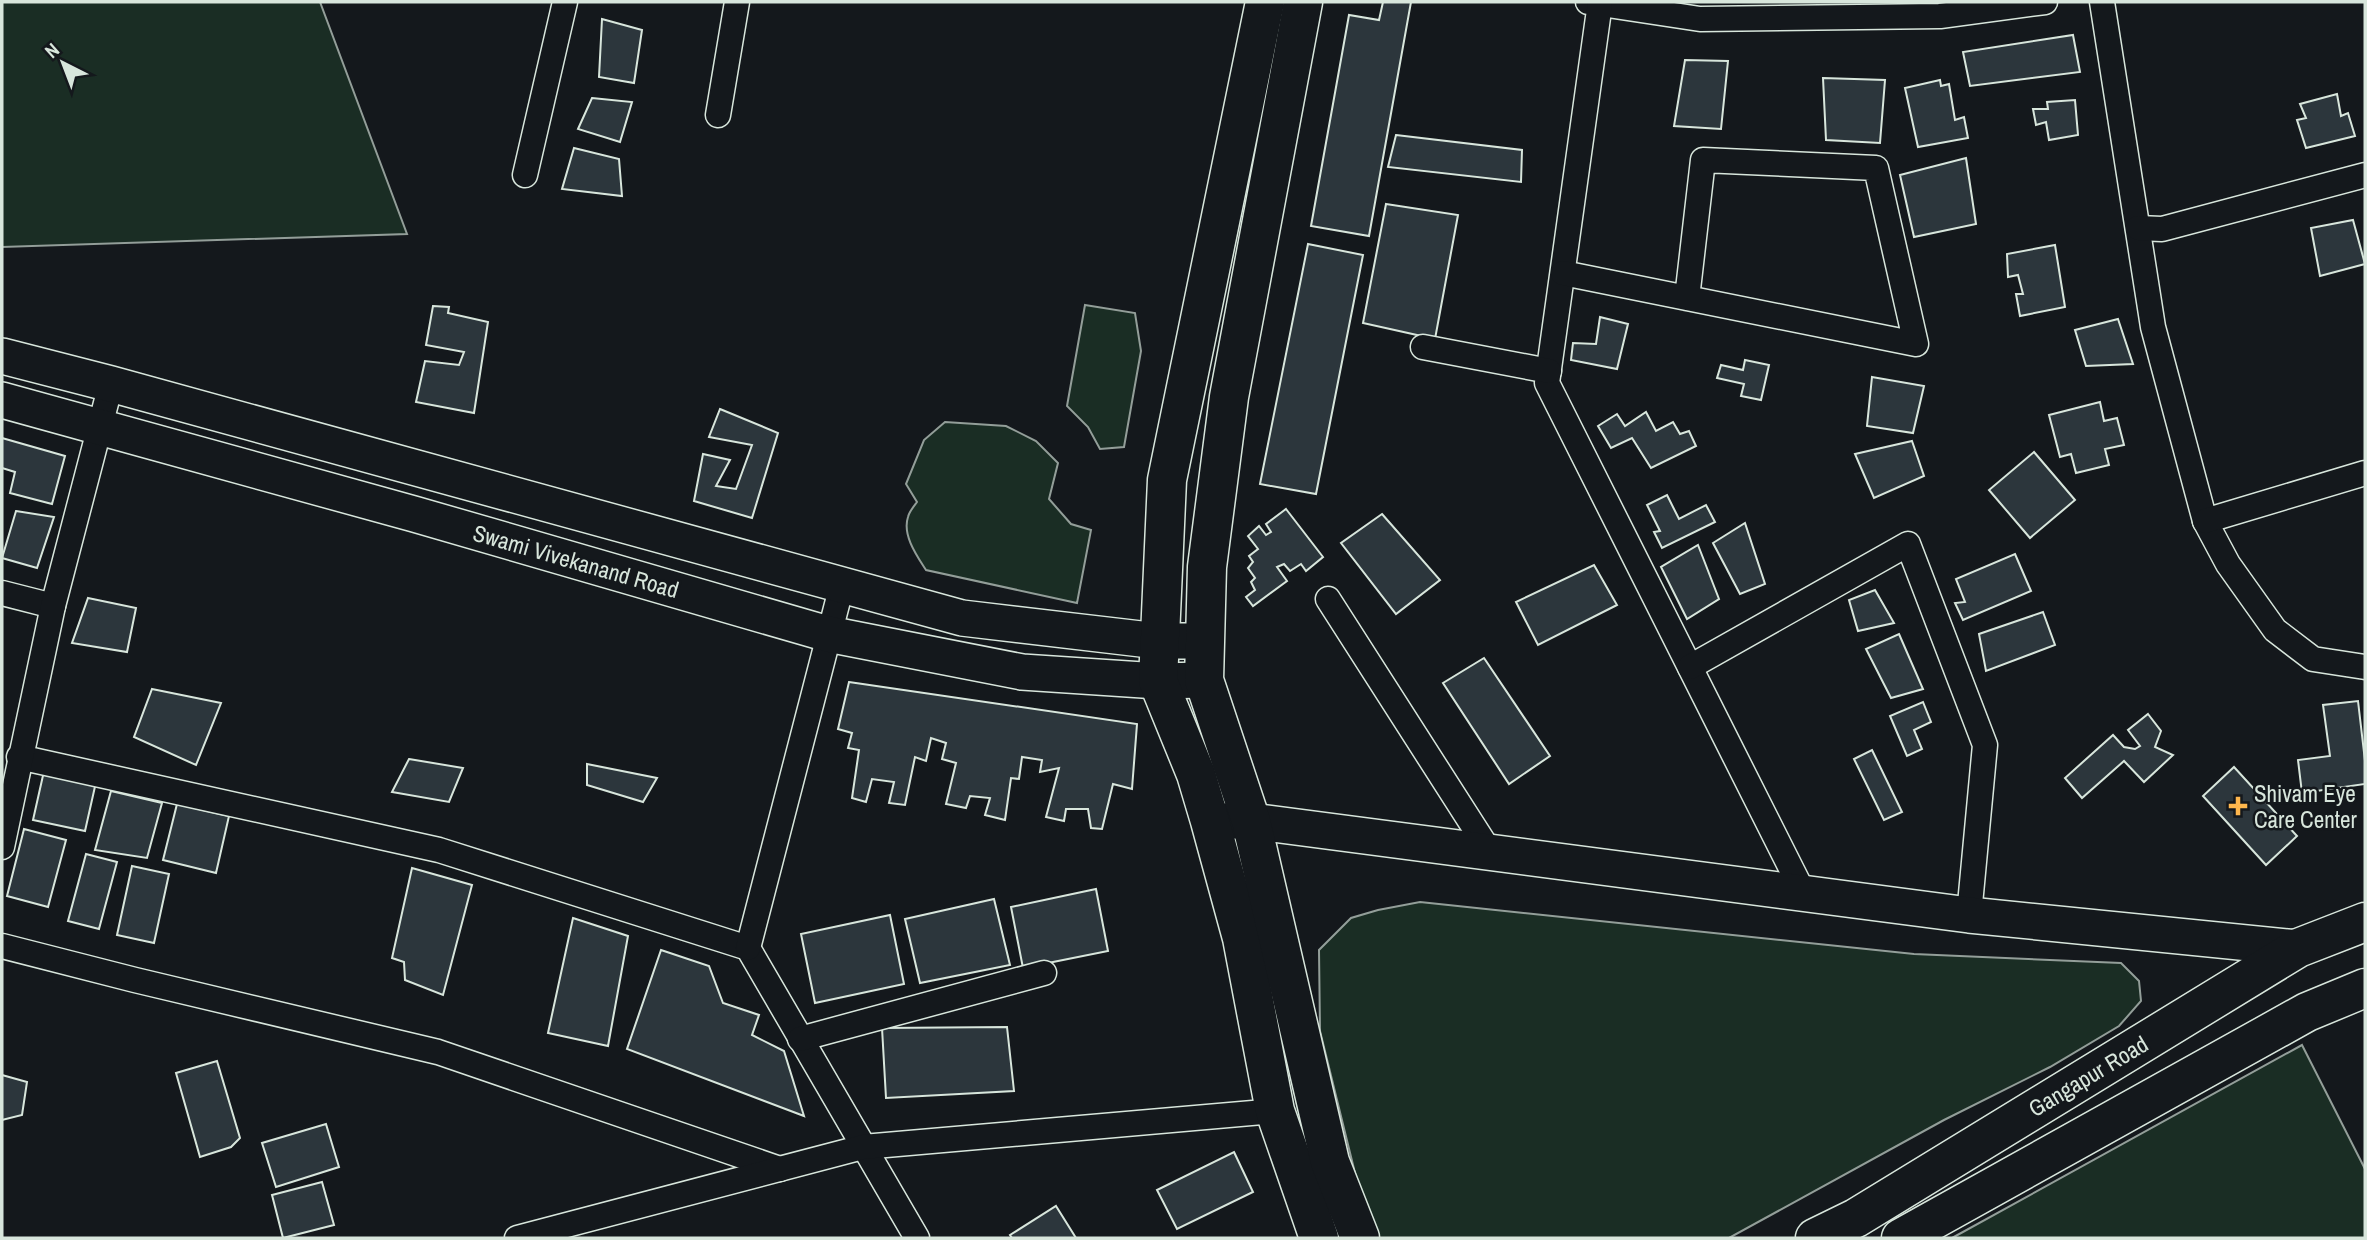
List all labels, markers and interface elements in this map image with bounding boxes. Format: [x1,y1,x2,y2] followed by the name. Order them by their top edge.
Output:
[28,28,98,98] north arrow
[39,37,65,64] text: N
[470,517,682,605] street label: Swami Vivekanand Road
[2254,778,2357,835] place label: Shivam Eye Care Center
[2228,796,2248,816] marker: Shivam Eye Care Center
[2022,1028,2154,1124] street label: Gangapur Road

